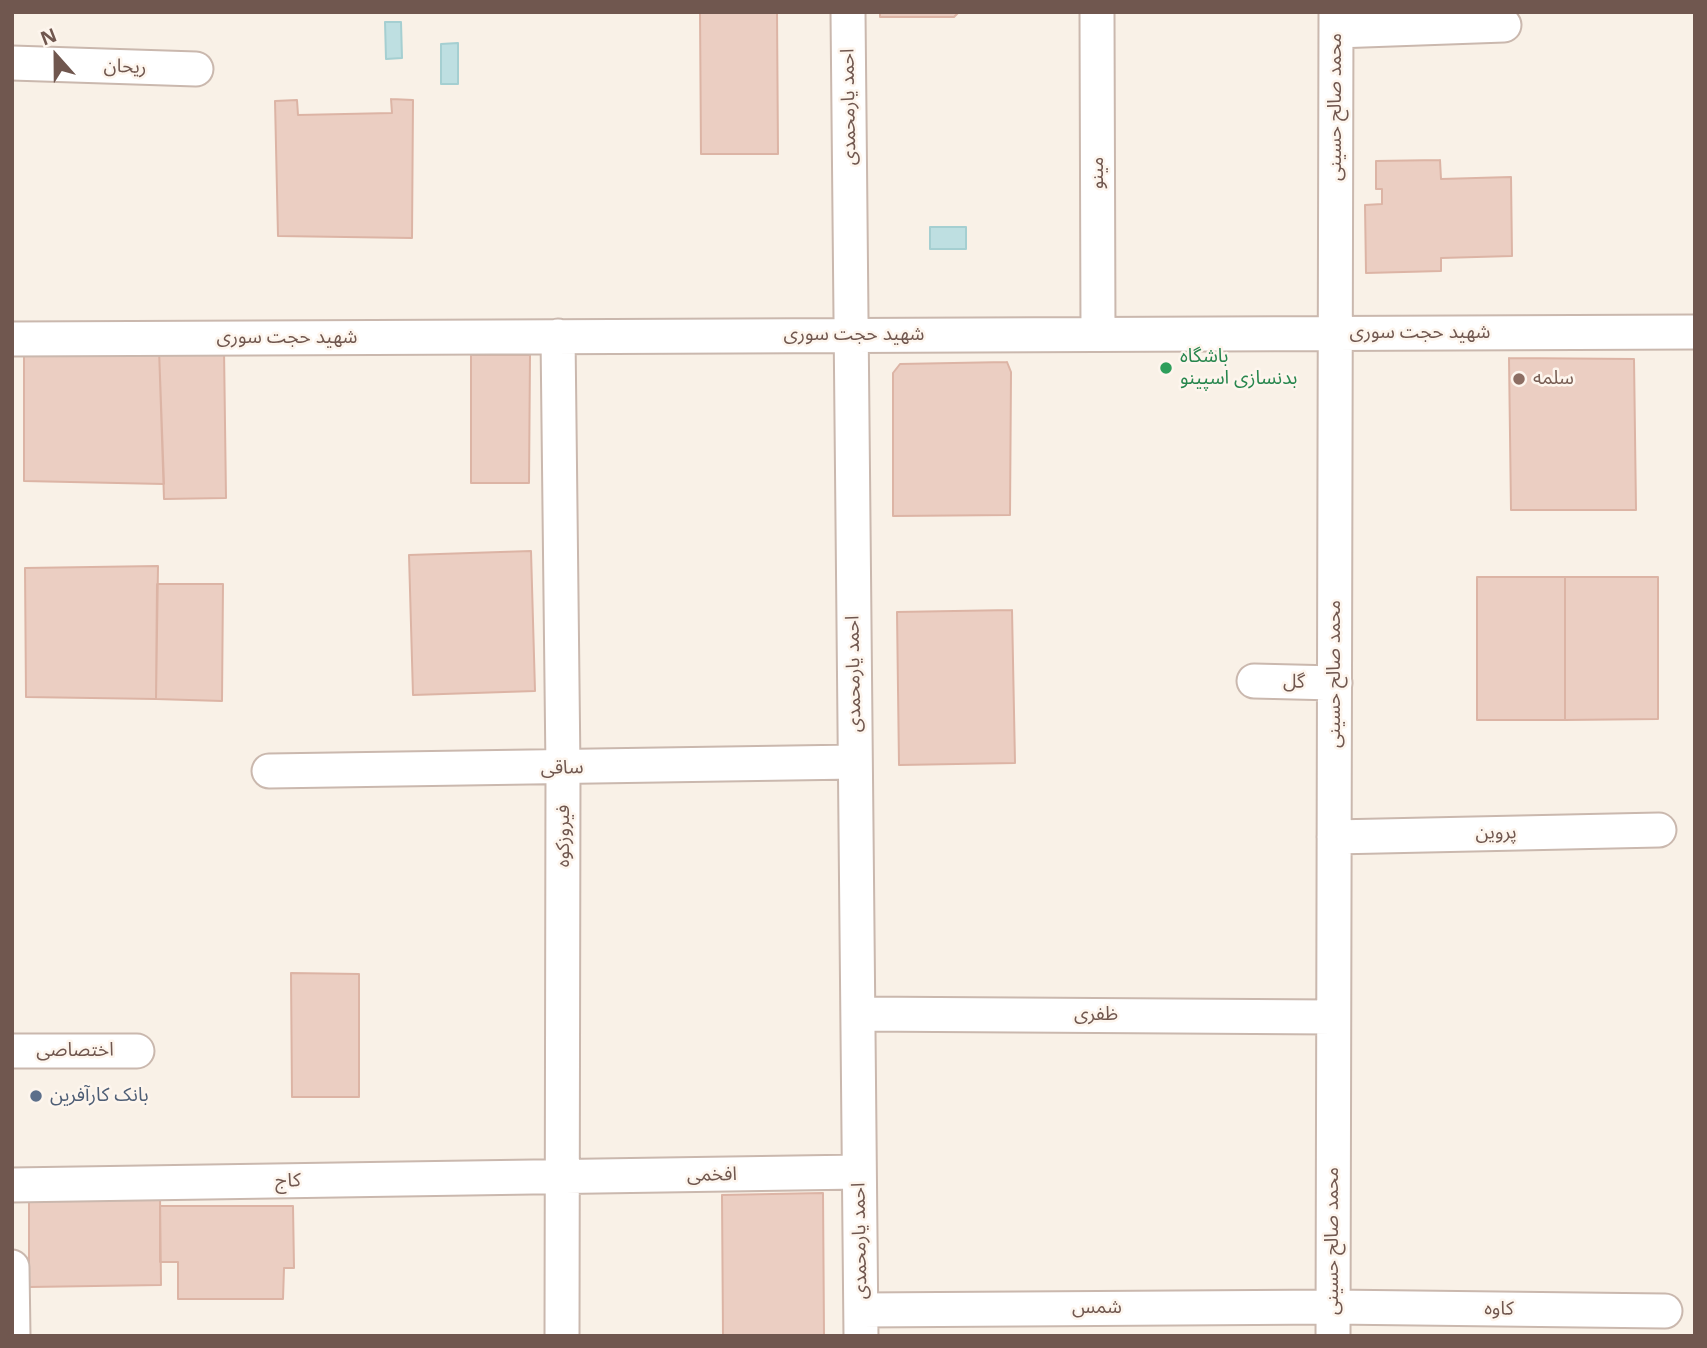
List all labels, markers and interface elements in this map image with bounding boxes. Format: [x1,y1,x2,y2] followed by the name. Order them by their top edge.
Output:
[21,21,91,91] north arrow
[37,21,60,51] text: N
[1325,33,1347,181] street label: محمد صالح حسینی
[837,48,861,166] street label: احمد یارمحمدی
[103,55,147,79] street label: ریحان
[1087,157,1109,189] street label: مینو
[1350,322,1490,344] street label: شهید حجت سوری
[784,324,924,346] street label: شهید حجت سوری
[217,327,357,349] street label: شهید حجت سوری
[1180,346,1297,390] place label: باشگاه بدنسازی اسپینو
[1158,360,1174,376] marker: باشگاه بدنسازی اسپینو
[1533,368,1574,390] place label: سلمه
[1511,371,1527,387] marker: سلمه
[1324,600,1346,748] street label: محمد صالح حسینی
[842,615,866,733] street label: احمد یارمحمدی
[1283,670,1305,694] street label: گل
[540,756,584,780] street label: ساقی
[553,805,575,867] street label: فیروزکوه
[1475,821,1517,845] street label: پروین
[1074,1004,1118,1026] street label: ظفری
[36,1040,114,1062] street label: اختصاصی
[50,1085,149,1107] place label: بانک کارآفرین
[28,1088,44,1104] marker: بانک کارآفرین
[687,1163,737,1187] street label: افخمی
[1322,1167,1344,1315] street label: محمد صالح حسینی
[275,1169,301,1193] street label: کاج
[848,1182,872,1300] street label: احمد یارمحمدی
[1072,1297,1122,1319] street label: شمس
[1484,1297,1514,1321] street label: کاوه

